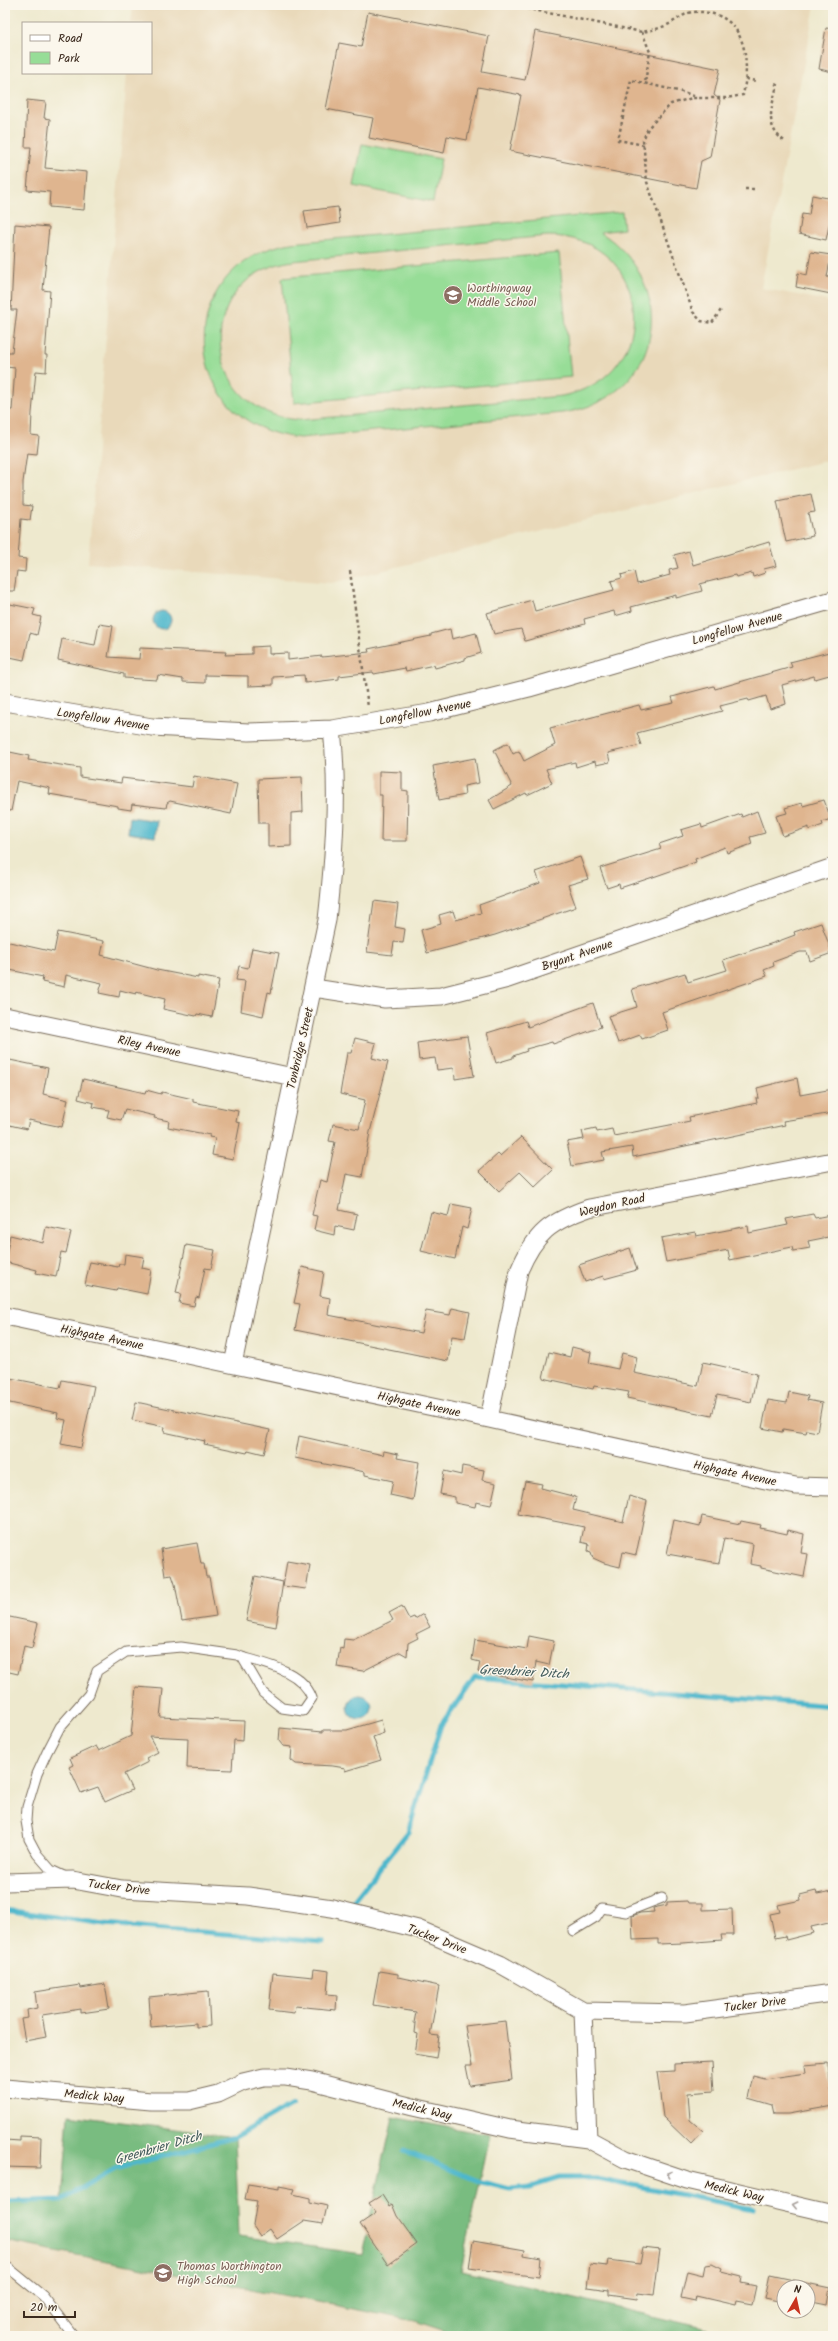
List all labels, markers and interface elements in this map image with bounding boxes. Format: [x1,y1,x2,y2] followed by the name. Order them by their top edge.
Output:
[22,22,152,74] legend
[58,29,83,48] text: Road
[58,49,80,68] text: Park
[467,279,536,312] place label: Worthingway Middle School
[442,284,464,306] school or university icon: Worthingway Middle School
[690,606,785,651] street label: Longfellow Avenue
[377,694,473,731] street label: Longfellow Avenue
[55,703,151,736] street label: Longfellow Avenue
[539,934,616,977] street label: Bryant Avenue
[282,1005,319,1091] street label: Tonbridge Street
[116,1031,183,1063] street label: Riley Avenue
[577,1188,648,1222] street label: Weydon Road
[59,1319,146,1356] street label: Highgate Avenue
[376,1386,463,1423] street label: Highgate Avenue
[692,1455,779,1492] street label: Highgate Avenue
[479,1660,570,1685] water label: Greenbrier Ditch
[87,1874,152,1901] street label: Tucker Drive
[404,1919,470,1960] street label: Tucker Drive
[723,1991,788,2018] street label: Tucker Drive
[63,2084,125,2109] street label: Medick Way
[390,2093,454,2126] street label: Medick Way
[112,2126,205,2171] water label: Greenbrier Ditch
[665,2170,672,2179] one-way arrow
[702,2175,766,2208] street label: Medick Way
[792,2201,798,2209] one-way arrow
[177,2257,282,2290] place label: Thomas Worthington High School
[152,2262,174,2284] school or university icon: Thomas Worthington High School
[776,2279,816,2319] north arrow
[793,2281,802,2300] text: N
[24,2293,75,2319] scale bar
[30,2298,58,2317] text: 20 m

